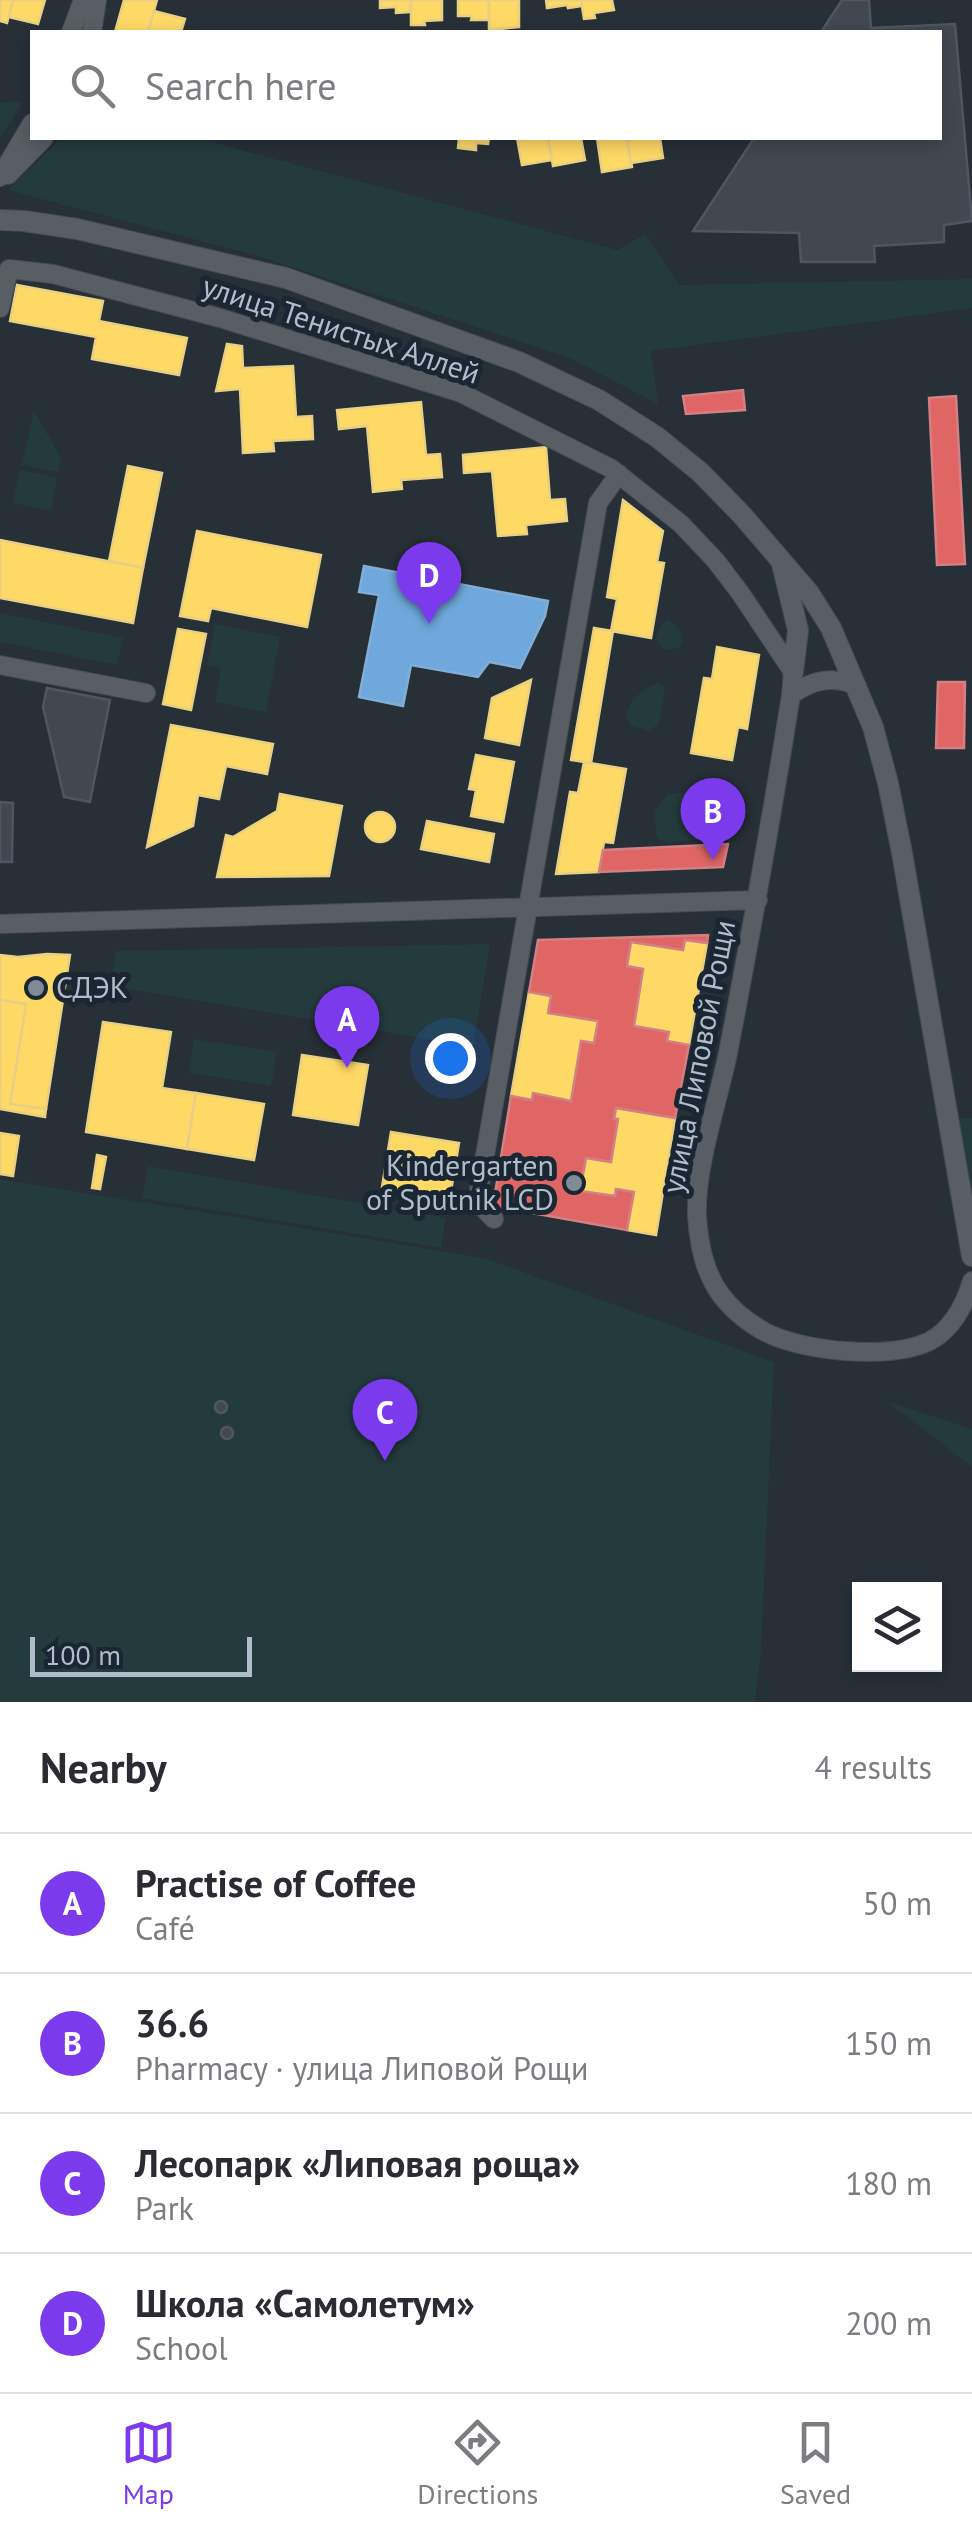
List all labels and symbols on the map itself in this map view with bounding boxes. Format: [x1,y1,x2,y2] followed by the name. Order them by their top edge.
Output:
[198,265,485,392] street label: улица Тенистых Аллей
[396,542,462,624] pin: D
[680,778,746,860] pin: B
[652,917,743,1197] street label: улица Липовой Рощи
[56,967,128,1006] place label: СДЭК
[25,977,47,999] marker: СДЭК
[314,986,380,1068] pin: A
[425,1033,476,1084] your location
[366,1145,554,1218] place label: Kindergarten of Sputnik LCD
[563,1172,585,1194] marker: Kindergarten of Sputnik LCD
[352,1378,418,1461] pin: C
[30,1632,252,1676] scale bar

